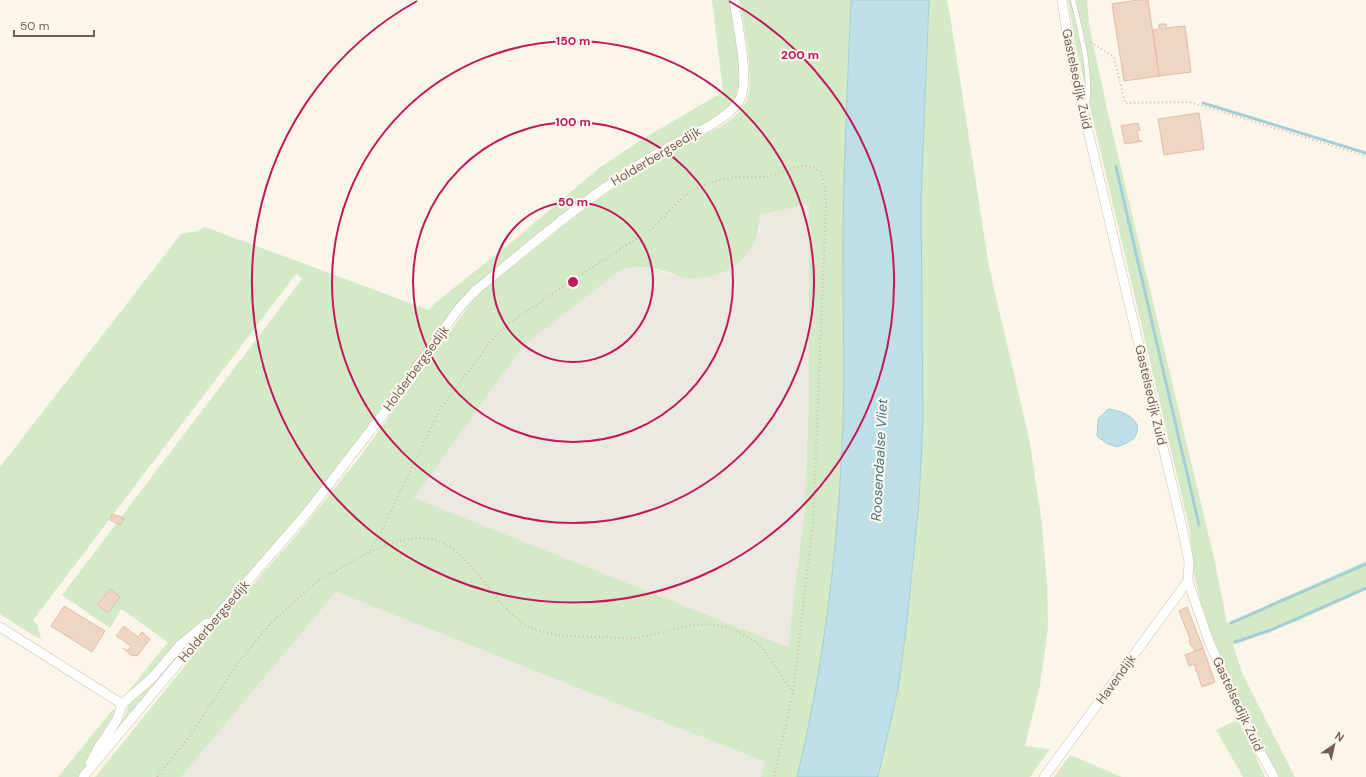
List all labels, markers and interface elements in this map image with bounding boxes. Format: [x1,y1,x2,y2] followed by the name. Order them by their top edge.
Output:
[14,12,94,38] scale bar
[20,18,49,34] text: 50 m
[1058,27,1096,131] street label: Gastelsedijk Zuid
[556,33,590,49] text: 150 m
[781,47,819,63] text: 200 m
[555,114,591,130] text: 100 m
[608,122,705,190] street label: Holderbergsedijk
[558,194,588,210] text: 50 m
[566,275,580,289] centre of rings
[379,321,453,414] street label: Holderbergsedijk
[1131,343,1171,447] street label: Gastelsedijk Zuid
[867,398,891,522] water label: Roosendaalse Vliet
[175,576,254,666] street label: Holderbergsedijk
[1092,650,1140,707] street label: Havendijk
[1209,654,1267,754] street label: Gastelsedijk Zuid
[1314,725,1354,765] north arrow
[1332,729,1347,745] text: N

